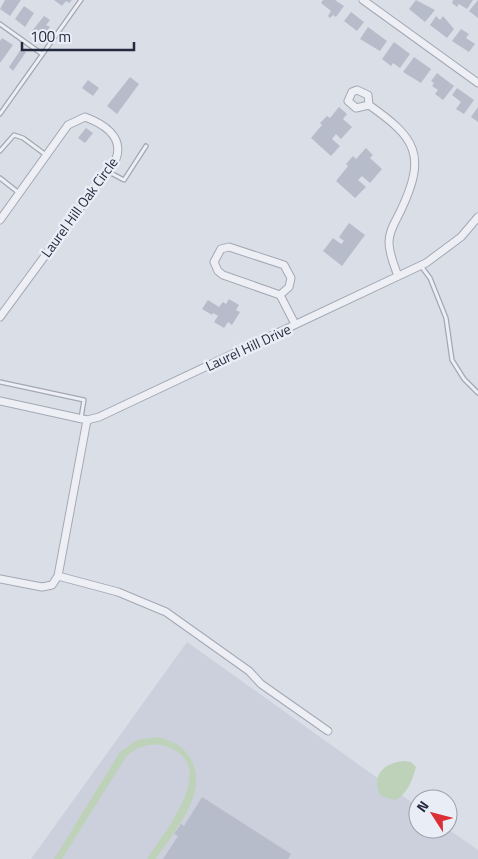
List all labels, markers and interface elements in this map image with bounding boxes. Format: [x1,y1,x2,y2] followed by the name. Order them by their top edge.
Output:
[22,20,135,52] scale bar
[30,25,71,48] text: 100 m
[35,153,123,261] street label: Laurel Hill Oak Circle
[202,318,294,376] street label: Laurel Hill Drive
[408,789,458,839] north arrow
[411,796,433,816] text: N

